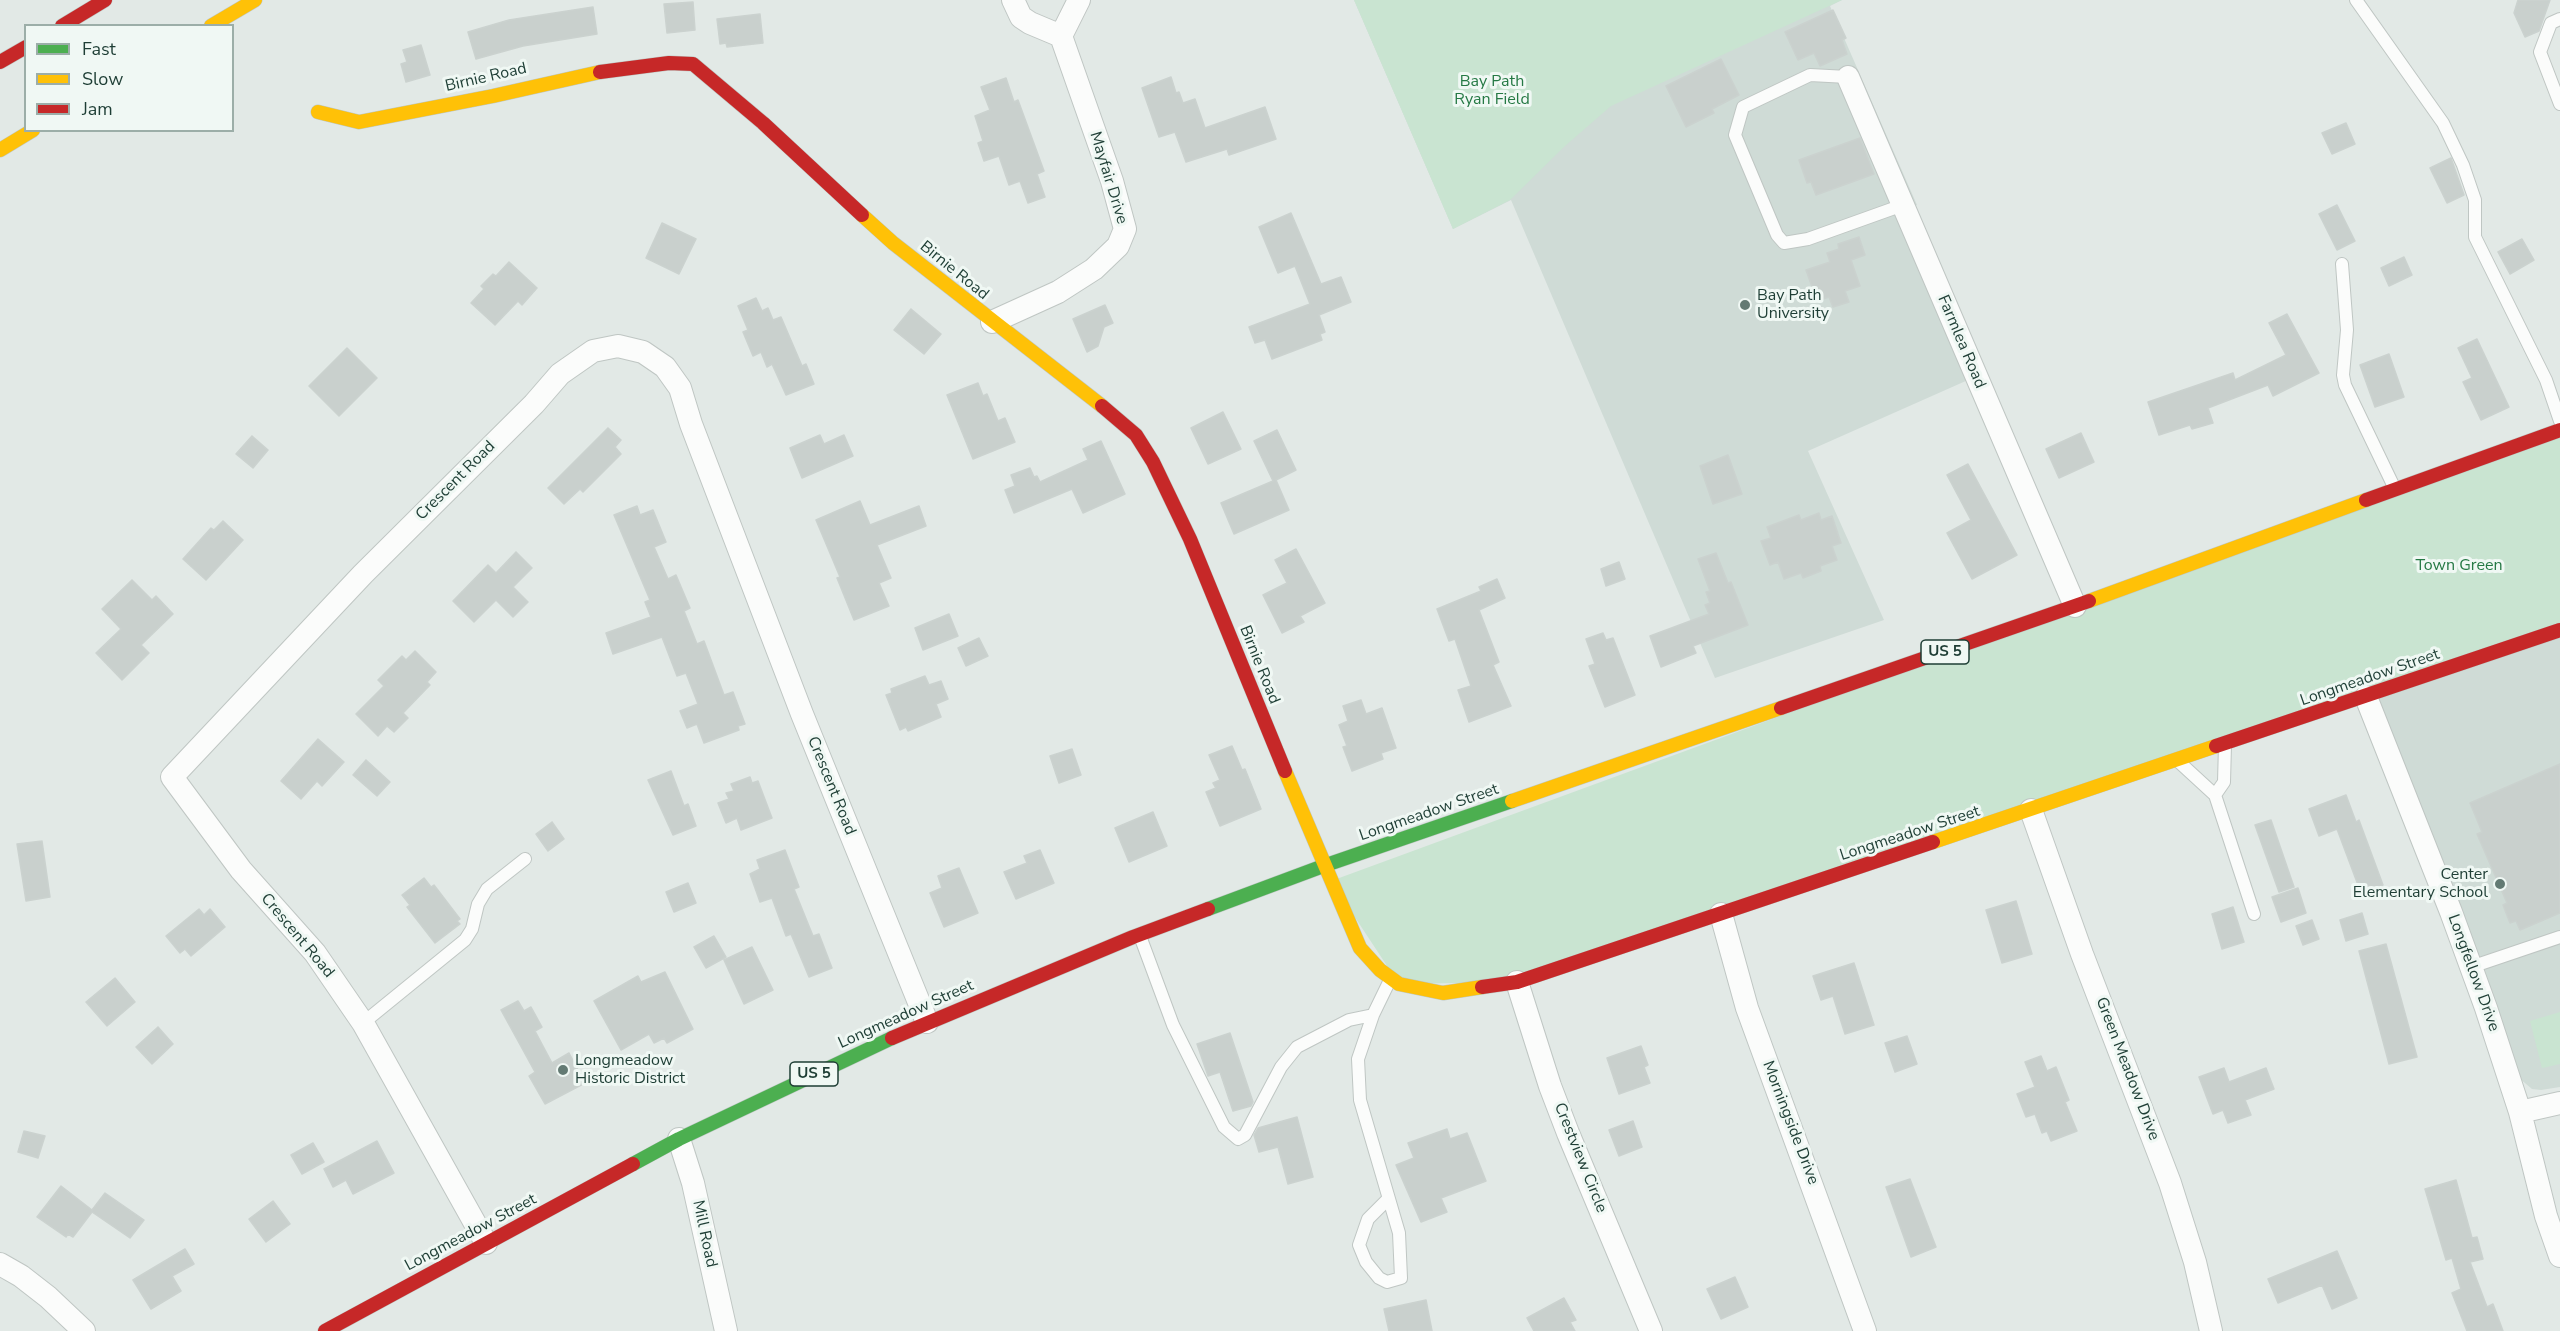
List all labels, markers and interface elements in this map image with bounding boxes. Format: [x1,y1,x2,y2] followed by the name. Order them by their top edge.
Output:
[24,24,234,132] legend
[82,37,116,61] text: Fast
[443,59,529,97] street label: Birnie Road
[82,67,123,91] text: Slow
[1454,72,1530,110] park label: Bay Path Ryan Field
[82,97,113,121] text: Jam
[1085,129,1131,227] street label: Mayfair Drive
[916,237,992,305] street label: Birnie Road
[1757,286,1829,324] place label: Bay Path University
[1933,293,1989,391] street label: Farmlea Road
[1738,298,1752,312] marker: Bay Path University
[412,437,500,525] street label: Crescent Road
[2415,556,2503,576] park label: Town Green
[1235,623,1283,707] street label: Birnie Road
[1921,640,1969,664] road number: US 5
[2298,645,2442,711] street label: Longmeadow Street
[803,734,859,838] street label: Crescent Road
[1357,780,1501,846] street label: Longmeadow Street
[1838,802,1982,866] street label: Longmeadow Street
[2353,865,2488,903] place label: Center Elementary School
[2493,877,2507,891] marker: Center Elementary School
[256,890,338,982] street label: Crescent Road
[2443,912,2503,1034] street label: Longfellow Drive
[835,977,977,1053] street label: Longmeadow Street
[2091,995,2163,1143] street label: Green Meadow Drive
[575,1051,685,1089] place label: Longmeadow Historic District
[1758,1058,1822,1188] street label: Morningside Drive
[790,1062,838,1086] road number: US 5
[556,1063,570,1077] marker: Longmeadow Historic District
[1549,1100,1611,1216] street label: Crestview Circle
[402,1190,540,1276] street label: Longmeadow Street
[688,1199,720,1269] street label: Mill Road

